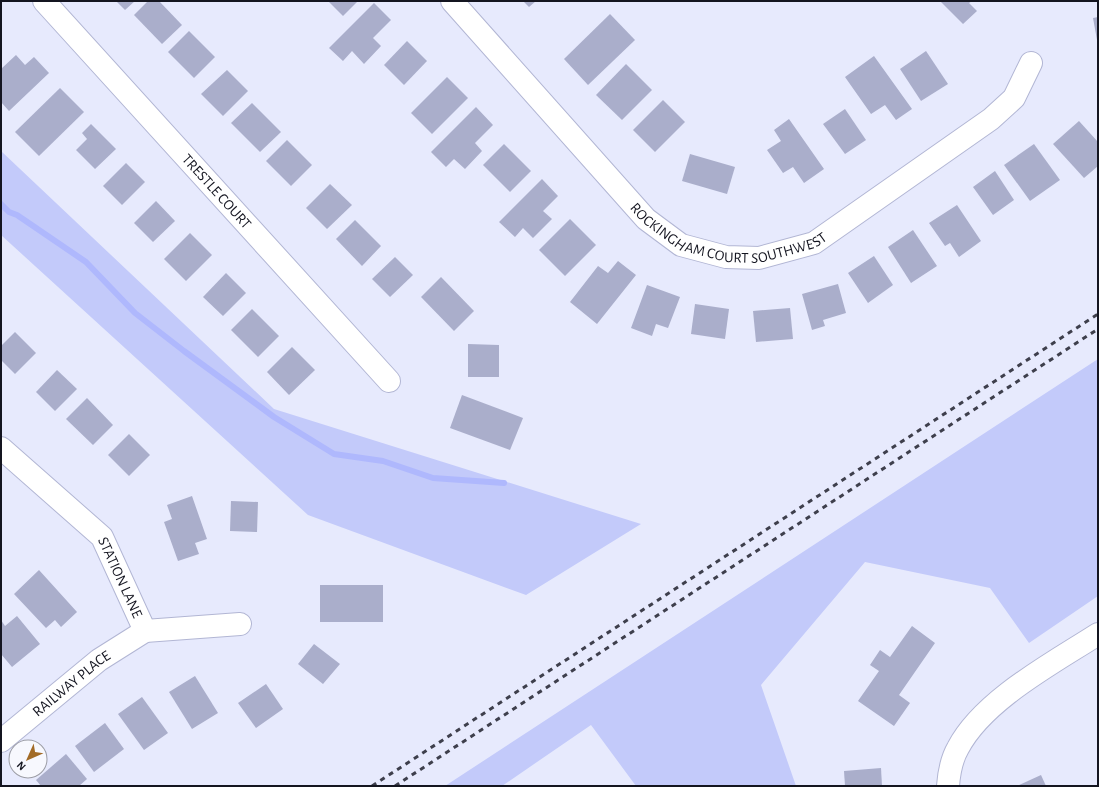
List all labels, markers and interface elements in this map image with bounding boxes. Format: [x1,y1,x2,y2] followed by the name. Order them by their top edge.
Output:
[179,151,254,232] street label: TRESTLE COURT
[627,200,830,266] street label: ROCKINGHAM COURT SOUTHWEST
[95,535,145,620] street label: STATION LANE
[30,648,113,720] street label: RAILWAY PLACE
[8,739,48,779] north arrow
[15,759,28,772] text: N

